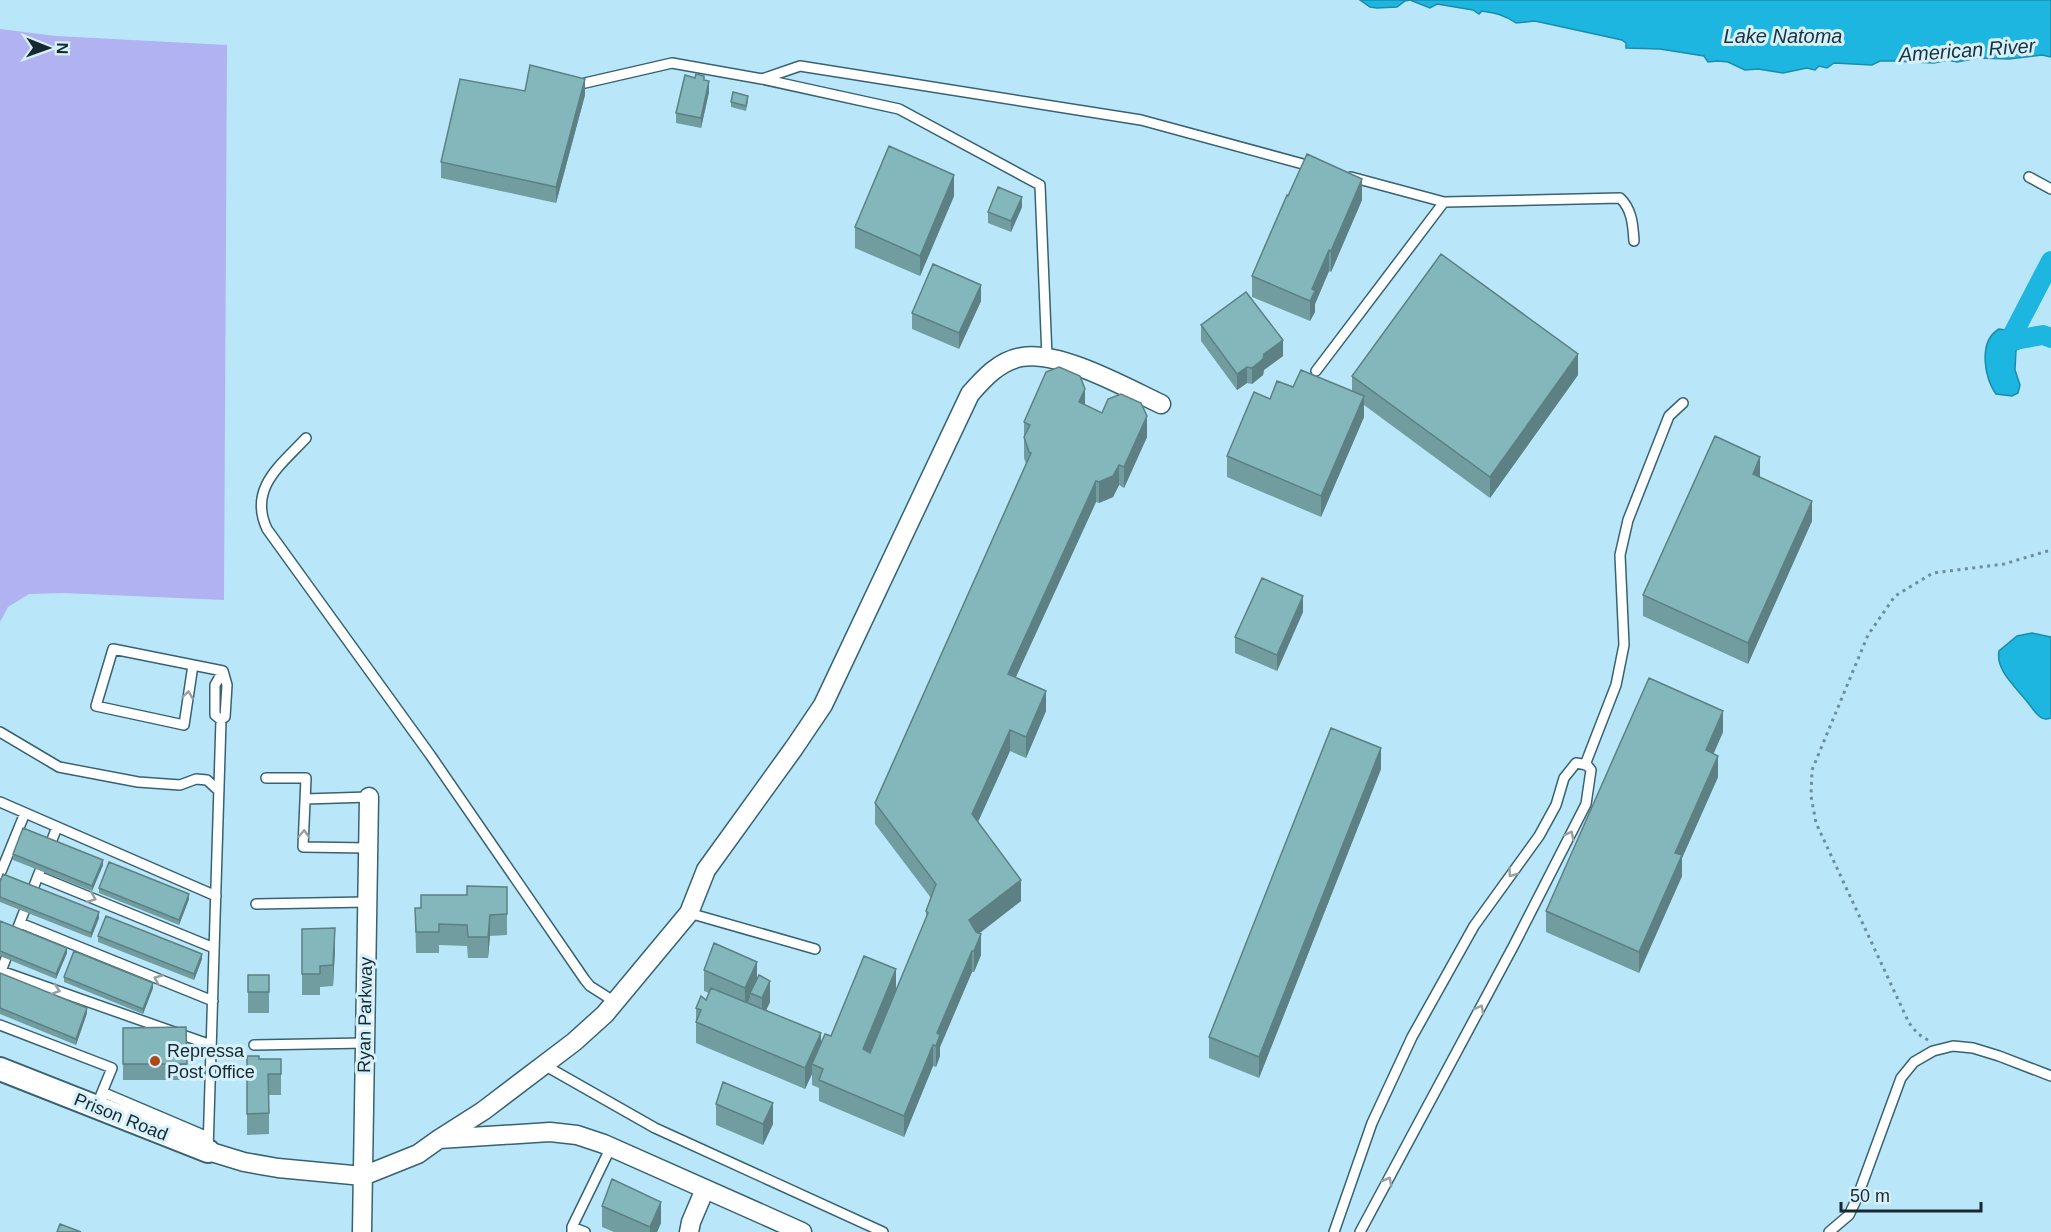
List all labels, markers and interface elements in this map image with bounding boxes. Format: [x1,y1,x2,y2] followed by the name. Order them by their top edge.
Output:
[18,18,78,78] north arrow
[1724,25,1842,47] water label: Lake Natoma
[1897,34,2037,66] water label: American River
[54,42,71,54] text: N
[182,690,194,700] one-way arrow
[297,829,310,838] one-way arrow
[1563,831,1574,842] one-way arrow
[1508,866,1519,877] one-way arrow
[86,891,97,903] one-way arrow
[354,957,376,1073] street label: Ryan Parkway
[154,974,165,986] one-way arrow
[51,983,61,996] one-way arrow
[1473,1004,1484,1015] one-way arrow
[167,1041,255,1082] place label: Repressa Post Office
[148,1054,162,1068] marker: Repressa Post Office
[71,1089,171,1145] street label: Prison Road
[1841,1175,1980,1213] scale bar
[1381,1176,1392,1187] one-way arrow
[1850,1186,1890,1206] text: 50 m

